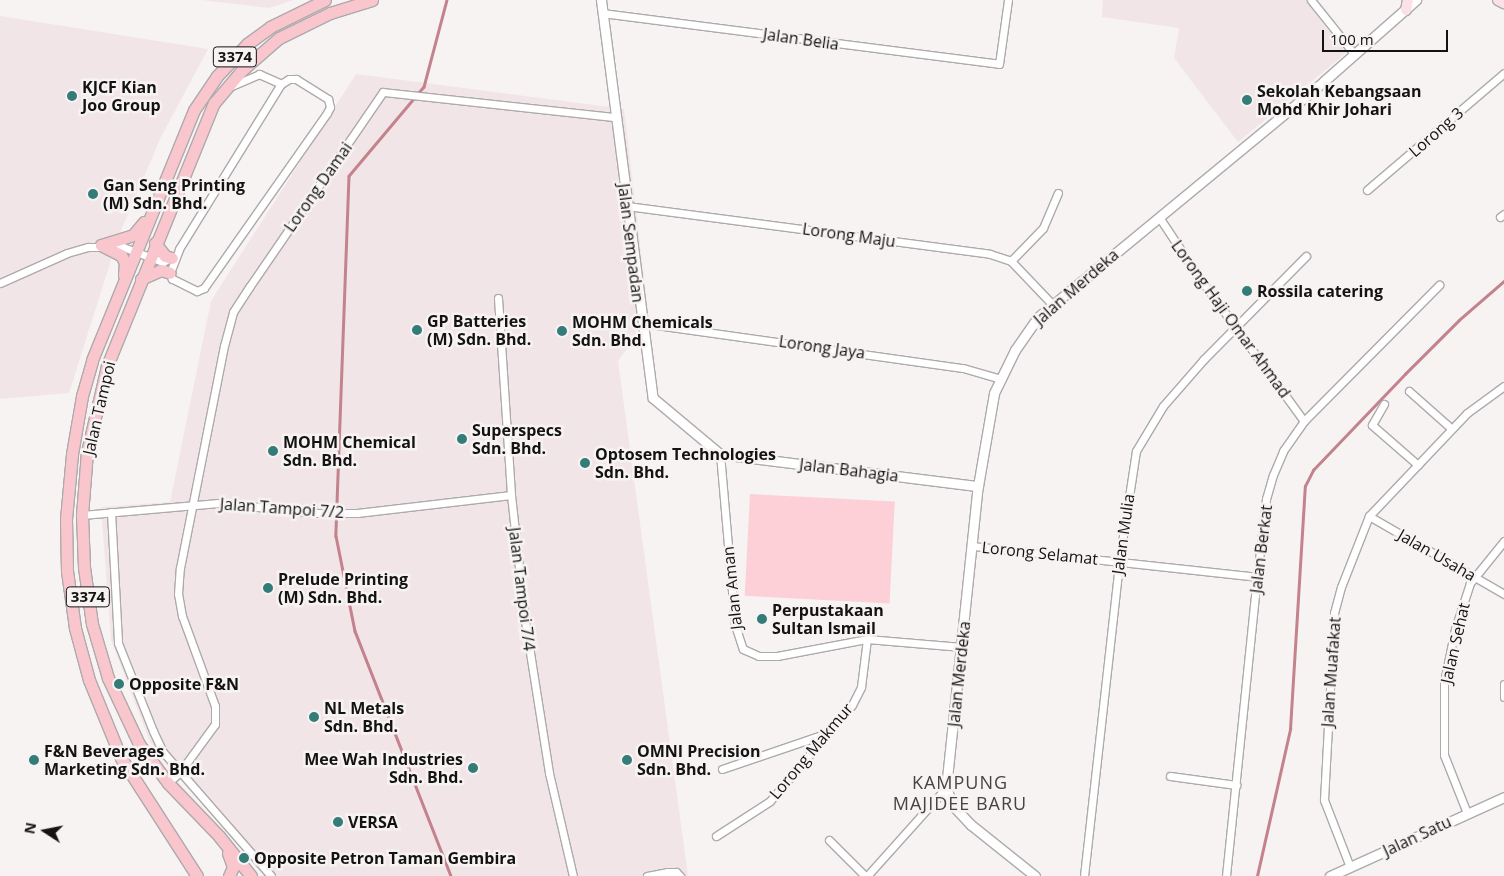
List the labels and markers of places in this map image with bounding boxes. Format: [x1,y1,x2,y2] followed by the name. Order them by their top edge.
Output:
[82,77,161,115] place label: KJCF Kian Joo Group
[1257,81,1422,119] place label: Sekolah Kebangsaan Mohd Khir Johari
[66,90,78,102] marker: KJCF Kian Joo Group
[1241,94,1253,106] marker: Sekolah Kebangsaan Mohd Khir Johari
[103,175,245,213] place label: Gan Seng Printing (M) Sdn. Bhd.
[87,188,99,200] marker: Gan Seng Printing (M) Sdn. Bhd.
[1257,281,1383,301] place label: Rossila catering
[1241,285,1253,297] marker: Rossila catering
[427,311,531,349] place label: GP Batteries (M) Sdn. Bhd.
[572,312,713,350] place label: MOHM Chemicals Sdn. Bhd.
[411,324,423,336] marker: GP Batteries (M) Sdn. Bhd.
[556,325,568,337] marker: MOHM Chemicals Sdn. Bhd.
[472,420,562,458] place label: Superspecs Sdn. Bhd.
[283,432,416,470] place label: MOHM Chemical Sdn. Bhd.
[456,433,468,445] marker: Superspecs Sdn. Bhd.
[595,444,776,482] place label: Optosem Technologies Sdn. Bhd.
[267,445,279,457] marker: MOHM Chemical Sdn. Bhd.
[579,457,591,469] marker: Optosem Technologies Sdn. Bhd.
[278,569,408,607] place label: Prelude Printing (M) Sdn. Bhd.
[262,582,274,594] marker: Prelude Printing (M) Sdn. Bhd.
[772,600,884,638] place label: Perpustakaan Sultan Ismail
[756,613,768,625] marker: Perpustakaan Sultan Ismail
[129,674,239,694] place label: Opposite F&N
[113,678,125,690] marker: Opposite F&N
[324,698,404,736] place label: NL Metals Sdn. Bhd.
[308,711,320,723] marker: NL Metals Sdn. Bhd.
[44,741,205,779] place label: F&N Beverages Marketing Sdn. Bhd.
[637,741,760,779] place label: OMNI Precision Sdn. Bhd.
[304,749,463,787] place label: Mee Wah Industries Sdn. Bhd.
[28,754,40,766] marker: F&N Beverages Marketing Sdn. Bhd.
[621,754,633,766] marker: OMNI Precision Sdn. Bhd.
[467,762,479,774] marker: Mee Wah Industries Sdn. Bhd.
[348,812,398,832] place label: VERSA
[332,816,344,828] marker: VERSA
[254,848,516,868] place label: Opposite Petron Taman Gembira
[238,852,250,864] marker: Opposite Petron Taman Gembira

